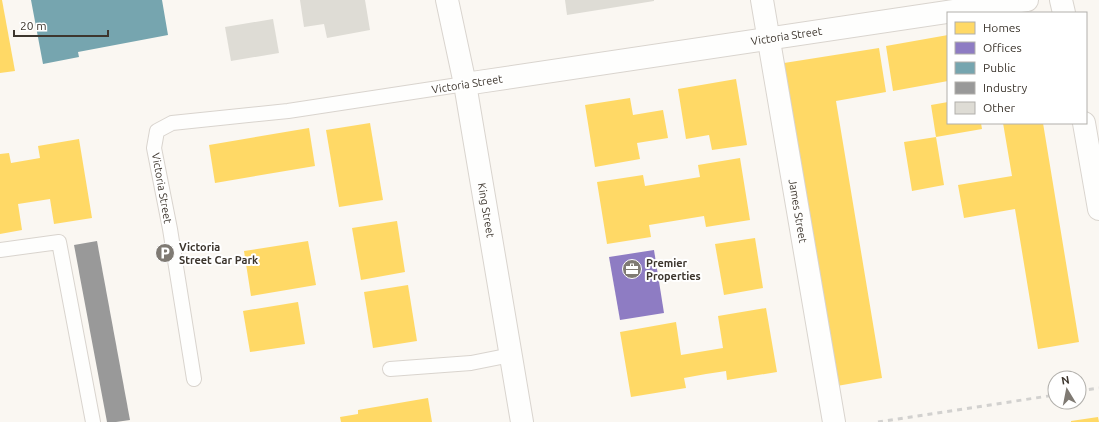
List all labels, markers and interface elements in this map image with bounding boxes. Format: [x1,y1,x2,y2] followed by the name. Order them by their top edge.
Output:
[14,12,108,38] scale bar
[947,12,1087,124] legend
[20,19,47,32] text: 20 m
[983,21,1021,34] text: Homes
[750,25,823,47] street label: Victoria Street
[983,41,1022,54] text: Offices
[983,61,1016,74] text: Public
[431,72,504,96] street label: Victoria Street
[983,81,1028,94] text: Industry
[983,101,1016,114] text: Other
[150,152,174,225] street label: Victoria Street
[787,178,809,245] street label: James Street
[476,182,497,239] street label: King Street
[179,241,259,266] place label: Victoria Street Car Park
[154,242,176,264] parking icon: Victoria Street Car Park
[646,257,701,282] place label: Premier Properties
[621,258,643,280] office icon: Premier Properties
[1047,370,1087,410] north arrow
[1060,374,1070,387] text: N

